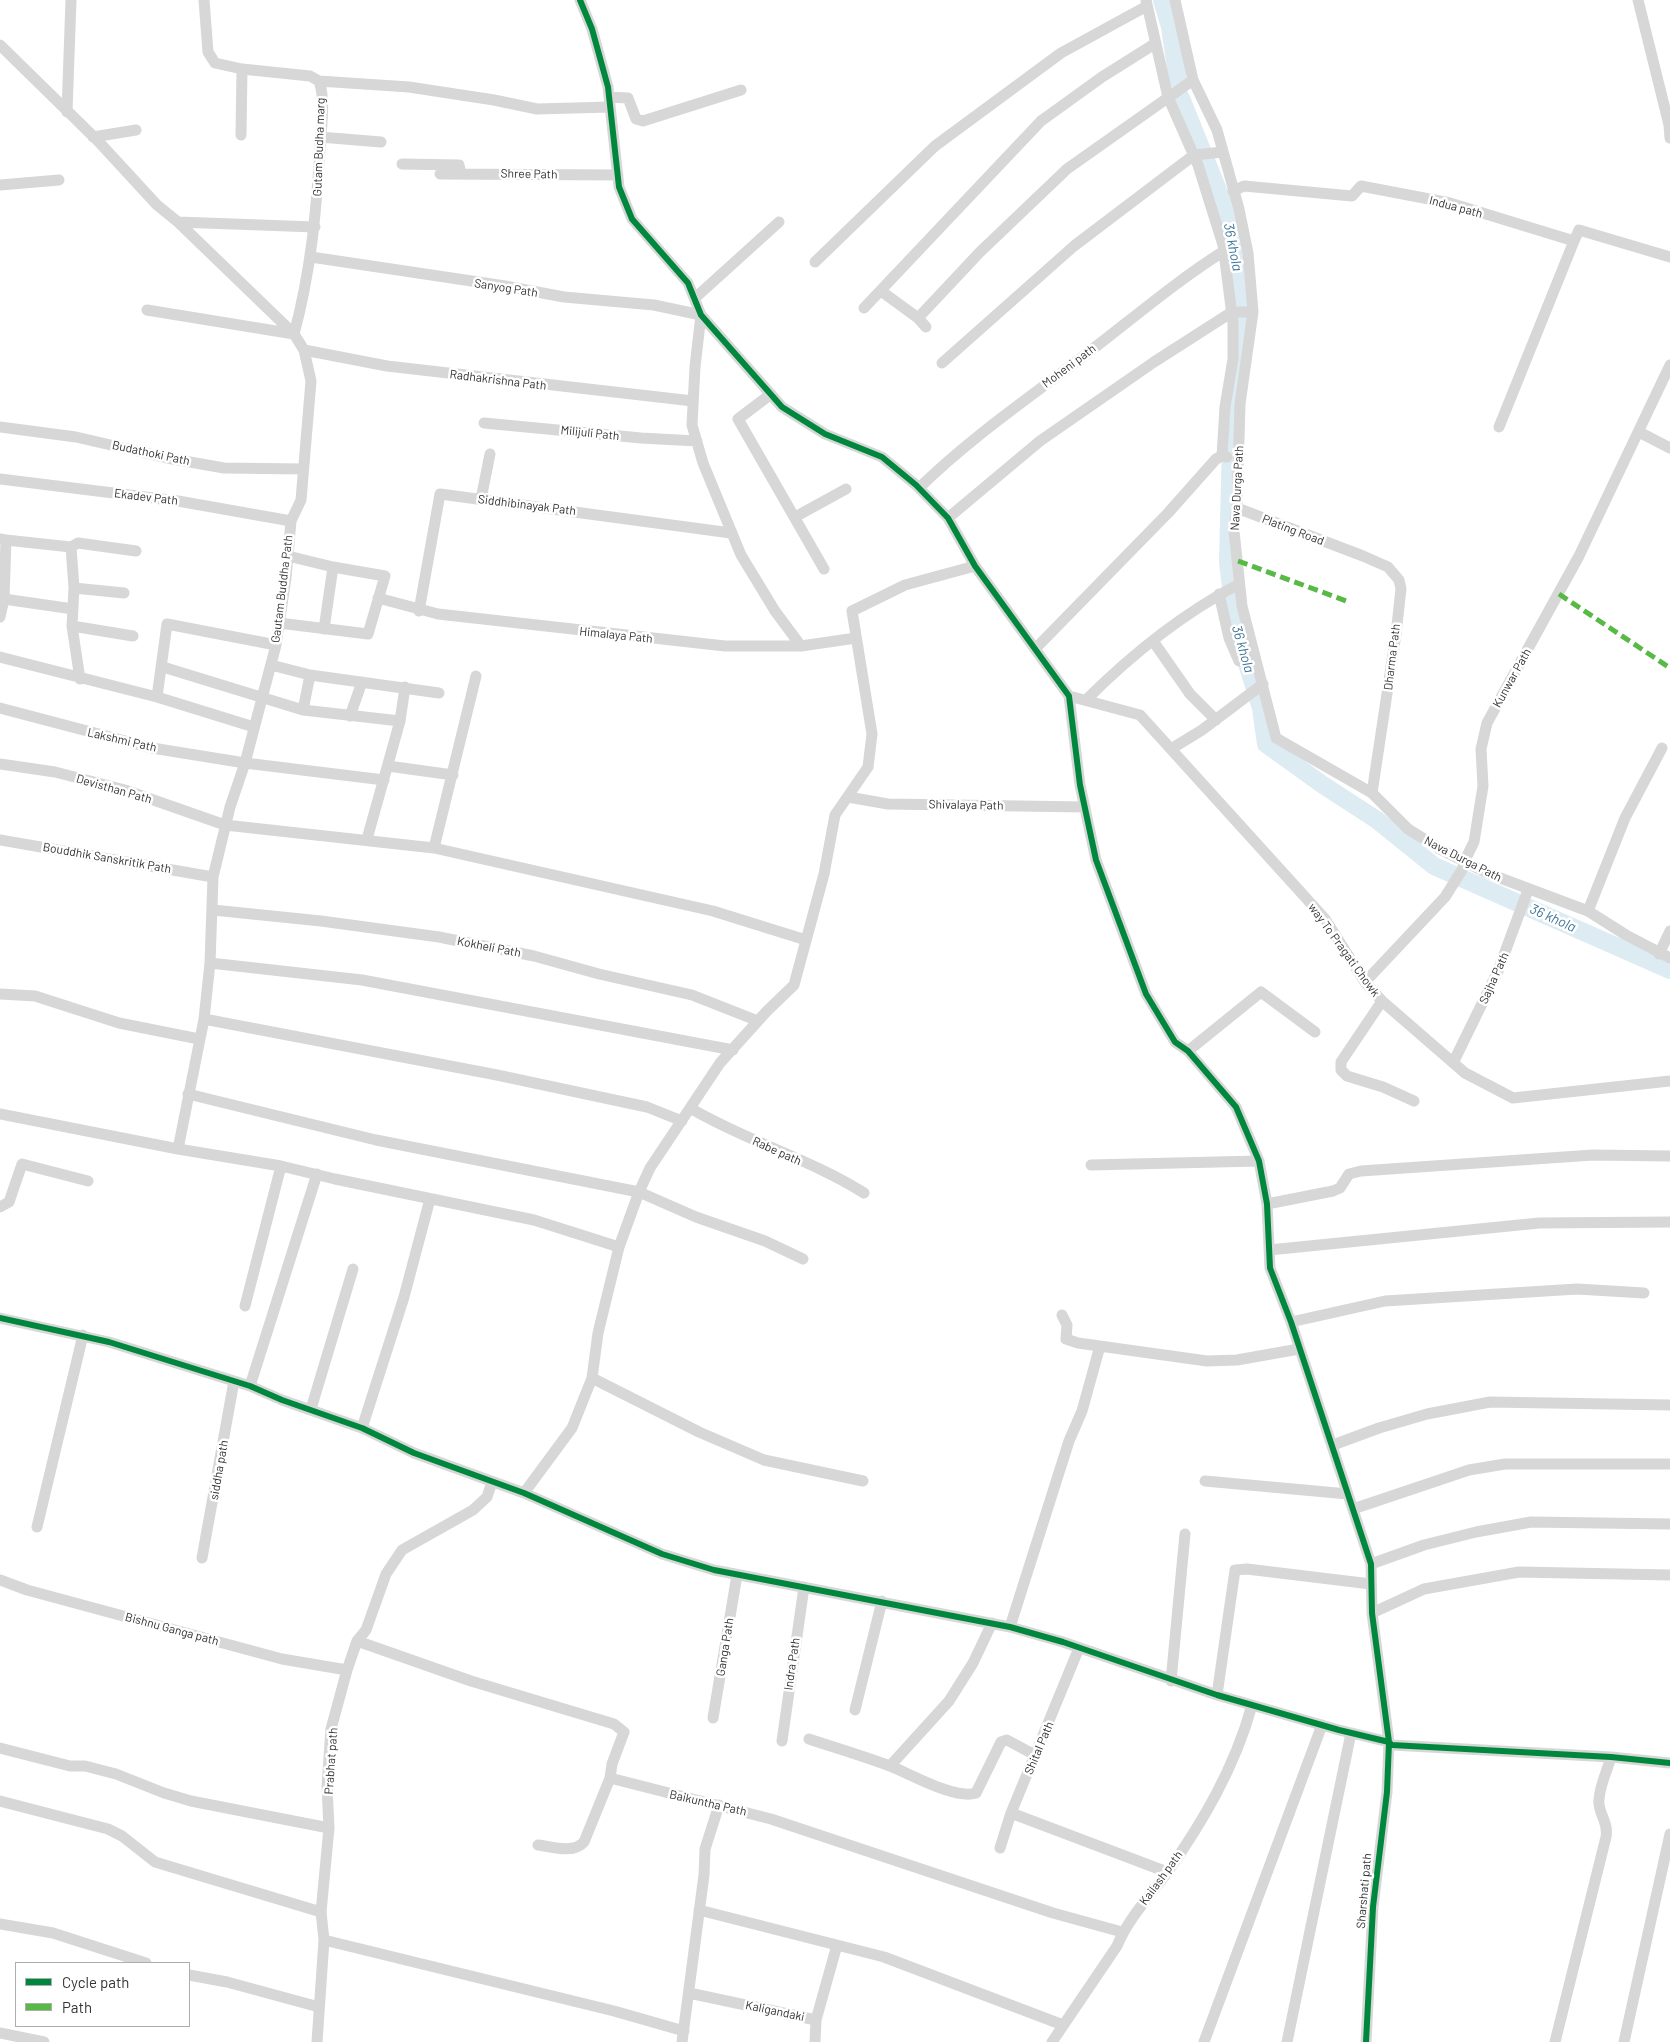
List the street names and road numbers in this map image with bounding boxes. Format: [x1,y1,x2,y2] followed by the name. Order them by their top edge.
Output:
[310,97,328,197] street label: Gutam Budha marg
[500,166,558,182] street label: Shree Path
[1428,193,1484,221] street label: Indua path
[473,276,539,300] street label: Sanyog Path
[1039,341,1099,391] street label: Moheni path
[449,367,547,393] street label: Radhakrishna Path
[560,423,620,443] street label: Milijuli Path
[111,438,191,468] street label: Budathoki Path
[1228,445,1246,531] street label: Nava Durga Path
[113,486,179,508] street label: Ekadev Path
[477,492,577,518] street label: Siddhibinayak Path
[1260,512,1326,548] street label: Plating Road
[268,534,296,644] street label: Gautam Buddha Path
[1381,623,1403,691] street label: Dharma Path
[579,624,653,646] street label: Himalaya Path
[1490,646,1534,710] street label: Kunwar Path
[86,725,158,755] street label: Lakshmi Path
[75,771,153,807] street label: Devisthan Path
[928,797,1004,813] street label: Shivalaya Path
[1422,833,1504,885] street label: Nava Durga Path
[42,840,172,876] street label: Bouddhik Sanskritik Path
[1305,900,1383,1000] street label: way To Pragati Chowk
[456,934,522,960] street label: Kokheli Path
[1476,950,1512,1006] street label: Sajha Path
[750,1134,804,1168] street label: Rabe path
[207,1439,231,1501] street label: siddha path
[124,1610,220,1648] street label: Bishnu Ganga path
[713,1617,737,1677] street label: Ganga Path
[781,1637,803,1691] street label: Indra Path
[1021,1719,1057,1777] street label: Shital Path
[321,1727,341,1795] street label: Prabhat path
[668,1787,748,1819] street label: Baikuntha Path
[1136,1848,1186,1908] street label: Kailash path
[1354,1853,1374,1929] street label: Sharshati path
[744,1998,806,2024] street label: Kaligandaki

